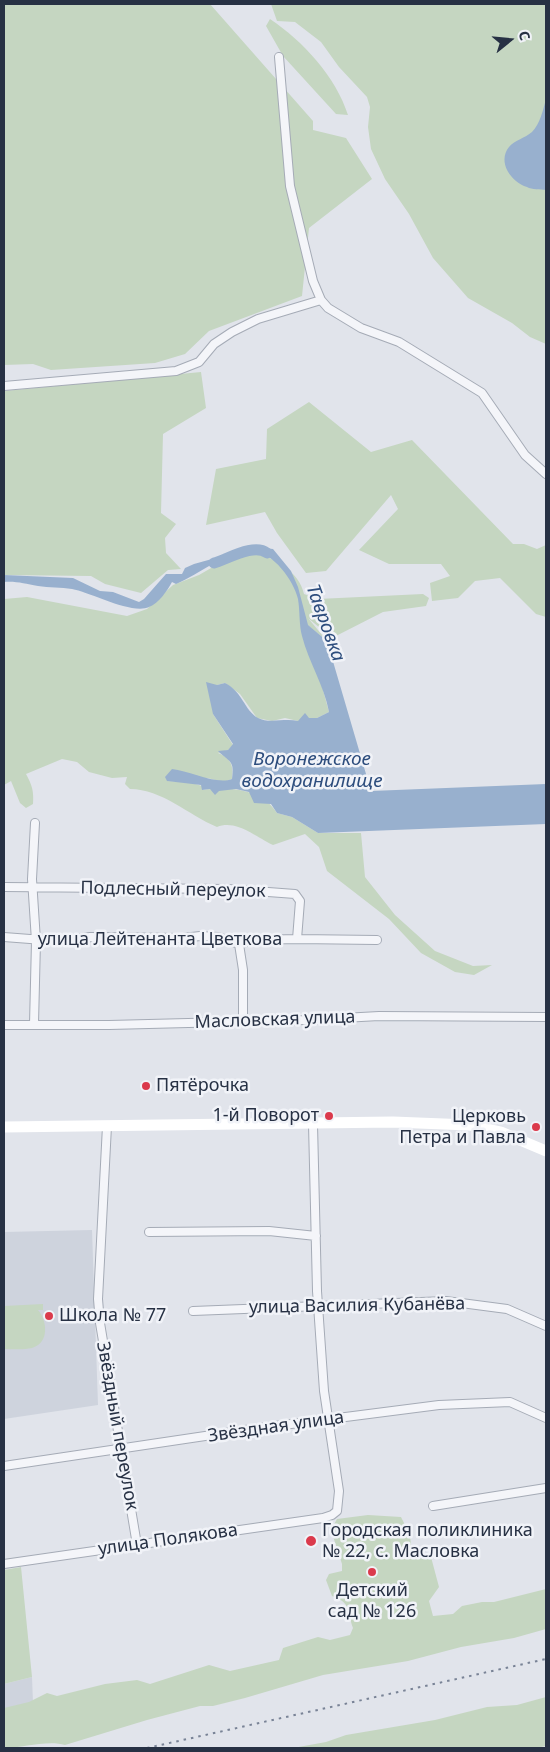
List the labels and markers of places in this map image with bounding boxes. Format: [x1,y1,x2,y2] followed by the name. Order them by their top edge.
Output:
[156,1075,249,1097] place label: Пятёрочка
[140,1080,152,1092] marker: Пятёрочка
[212,1105,319,1127] place label: 1-й Поворот
[399,1106,526,1148] place label: Церковь Петра и Павла
[323,1110,335,1122] marker: 1-й Поворот
[530,1121,542,1133] marker: Церковь Петра и Павла
[59,1305,166,1327] place label: Школа № 77
[43,1310,55,1322] marker: Школа № 77
[322,1520,533,1562] place label: Городская поликлиника № 22, с. Масловка
[304,1534,318,1548] marker: Городская поликлиника № 22, с. Масловка
[366,1566,378,1578] marker: Детский сад № 126
[328,1580,416,1622] place label: Детский сад № 126

